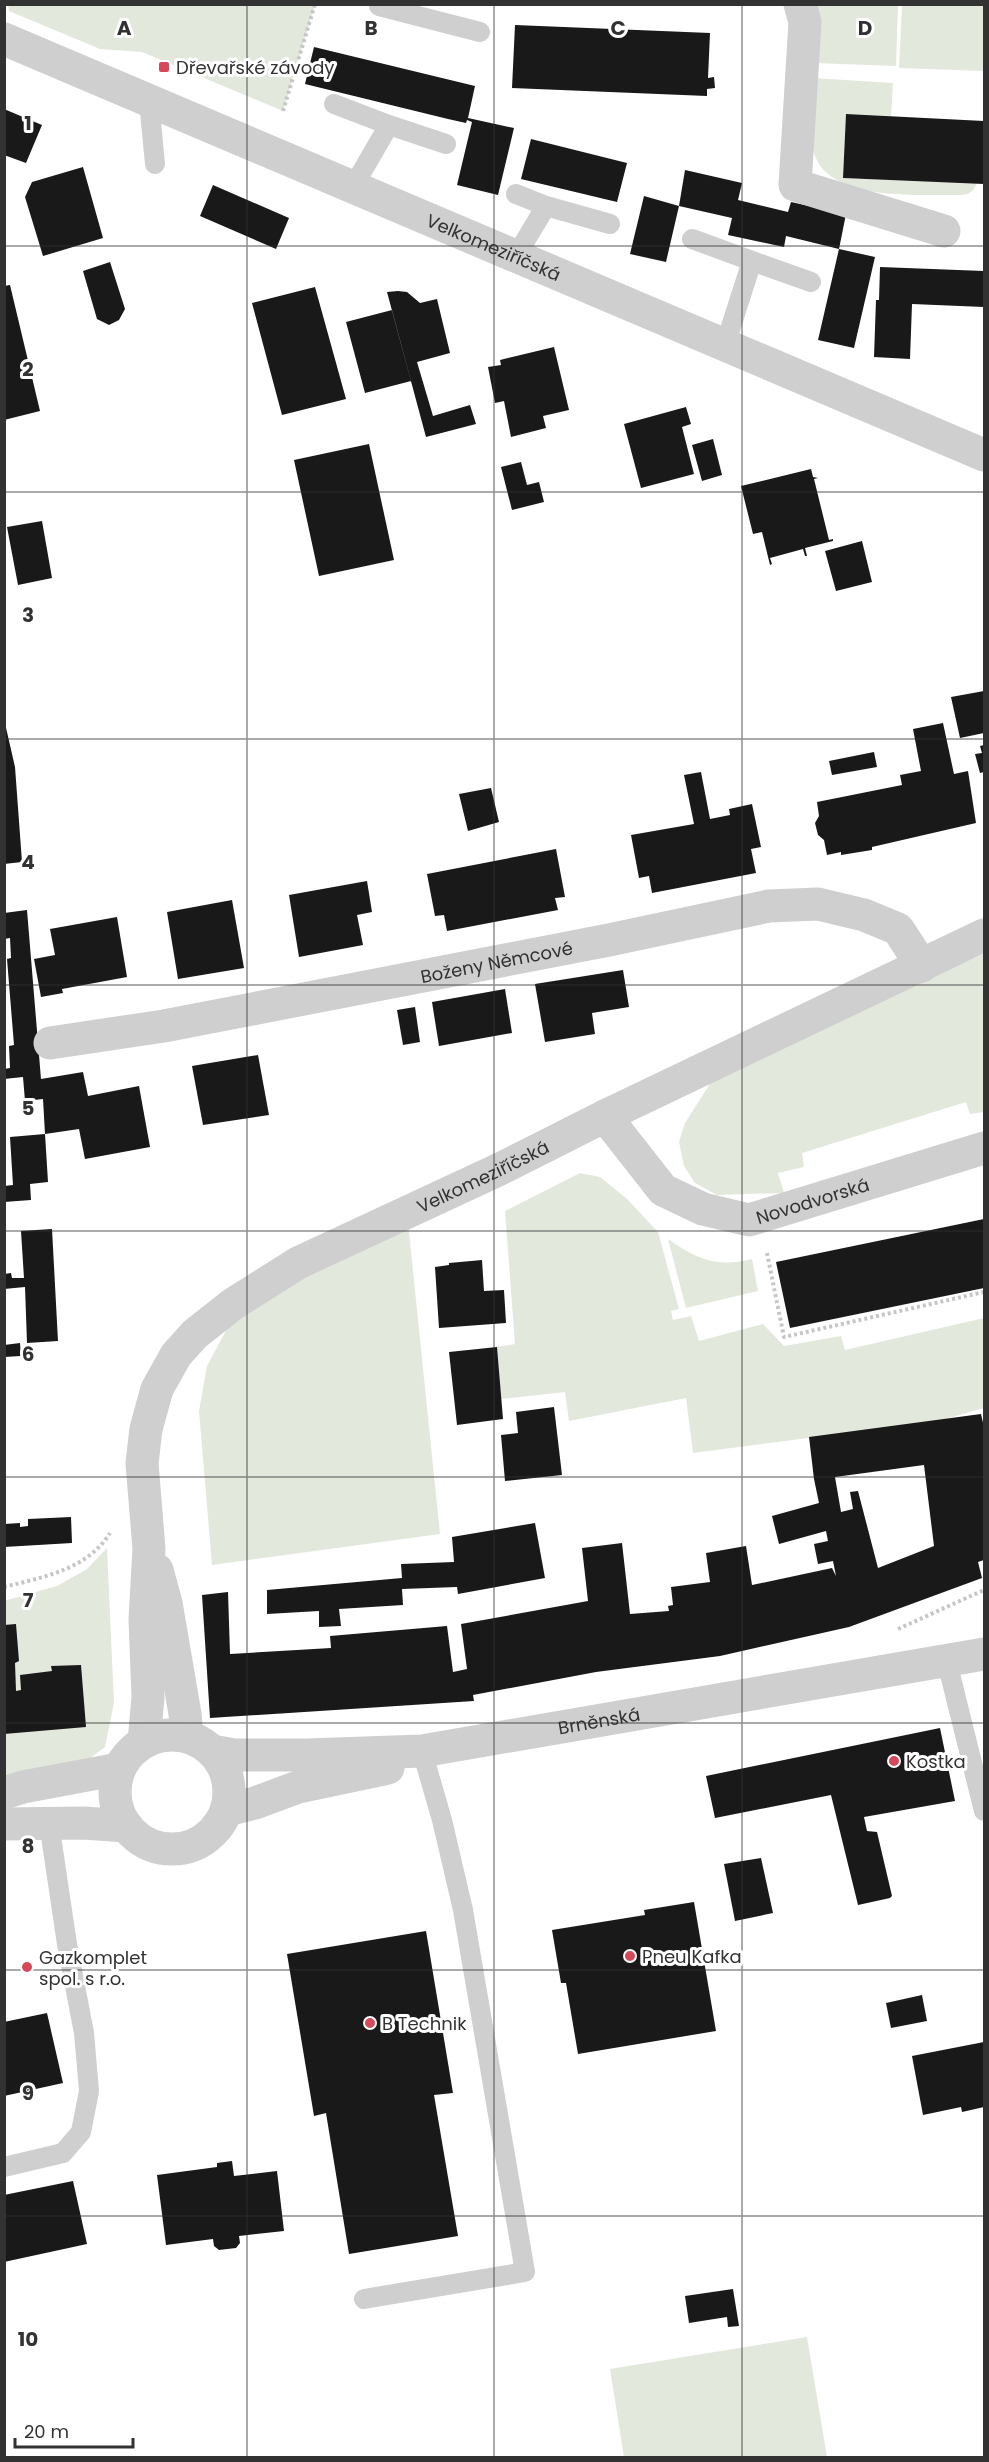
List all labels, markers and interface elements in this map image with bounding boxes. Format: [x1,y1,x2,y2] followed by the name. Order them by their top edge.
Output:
[117,14,132,42] text: A
[364,14,378,42] text: B
[610,14,626,42] text: C
[858,14,872,42] text: D
[176,55,335,80] place label: Dřevařské závody
[157,60,171,74] marker: Dřevařské závody
[24,109,32,137] text: 1
[423,207,565,286] street label: Velkomeziříčská
[22,355,34,383] text: 2
[22,601,34,629] text: 3
[21,848,35,876] text: 4
[418,935,575,989] street label: Boženy Němcové
[22,1094,35,1122] text: 5
[413,1134,553,1219] street label: Velkomeziříčská
[753,1171,872,1230] street label: Novodvorská
[22,1340,34,1368] text: 6
[23,1586,34,1614] text: 7
[556,1701,642,1740] street label: Brněnská
[906,1749,966,1774] place label: Kostka
[887,1754,901,1768] marker: Kostka
[22,1832,34,1860] text: 8
[642,1944,742,1969] place label: Pneu Kafka
[39,1945,147,1991] place label: Gazkomplet spol. s r.o.
[623,1949,637,1963] marker: Pneu Kafka
[20,1960,34,1974] marker: Gazkomplet spol. s r.o.
[382,2011,467,2036] place label: B Technik
[363,2016,377,2030] marker: B Technik
[22,2079,34,2107] text: 9
[18,2325,38,2353] text: 10
[15,2411,134,2449] scale bar
[24,2419,69,2444] text: 20 m

